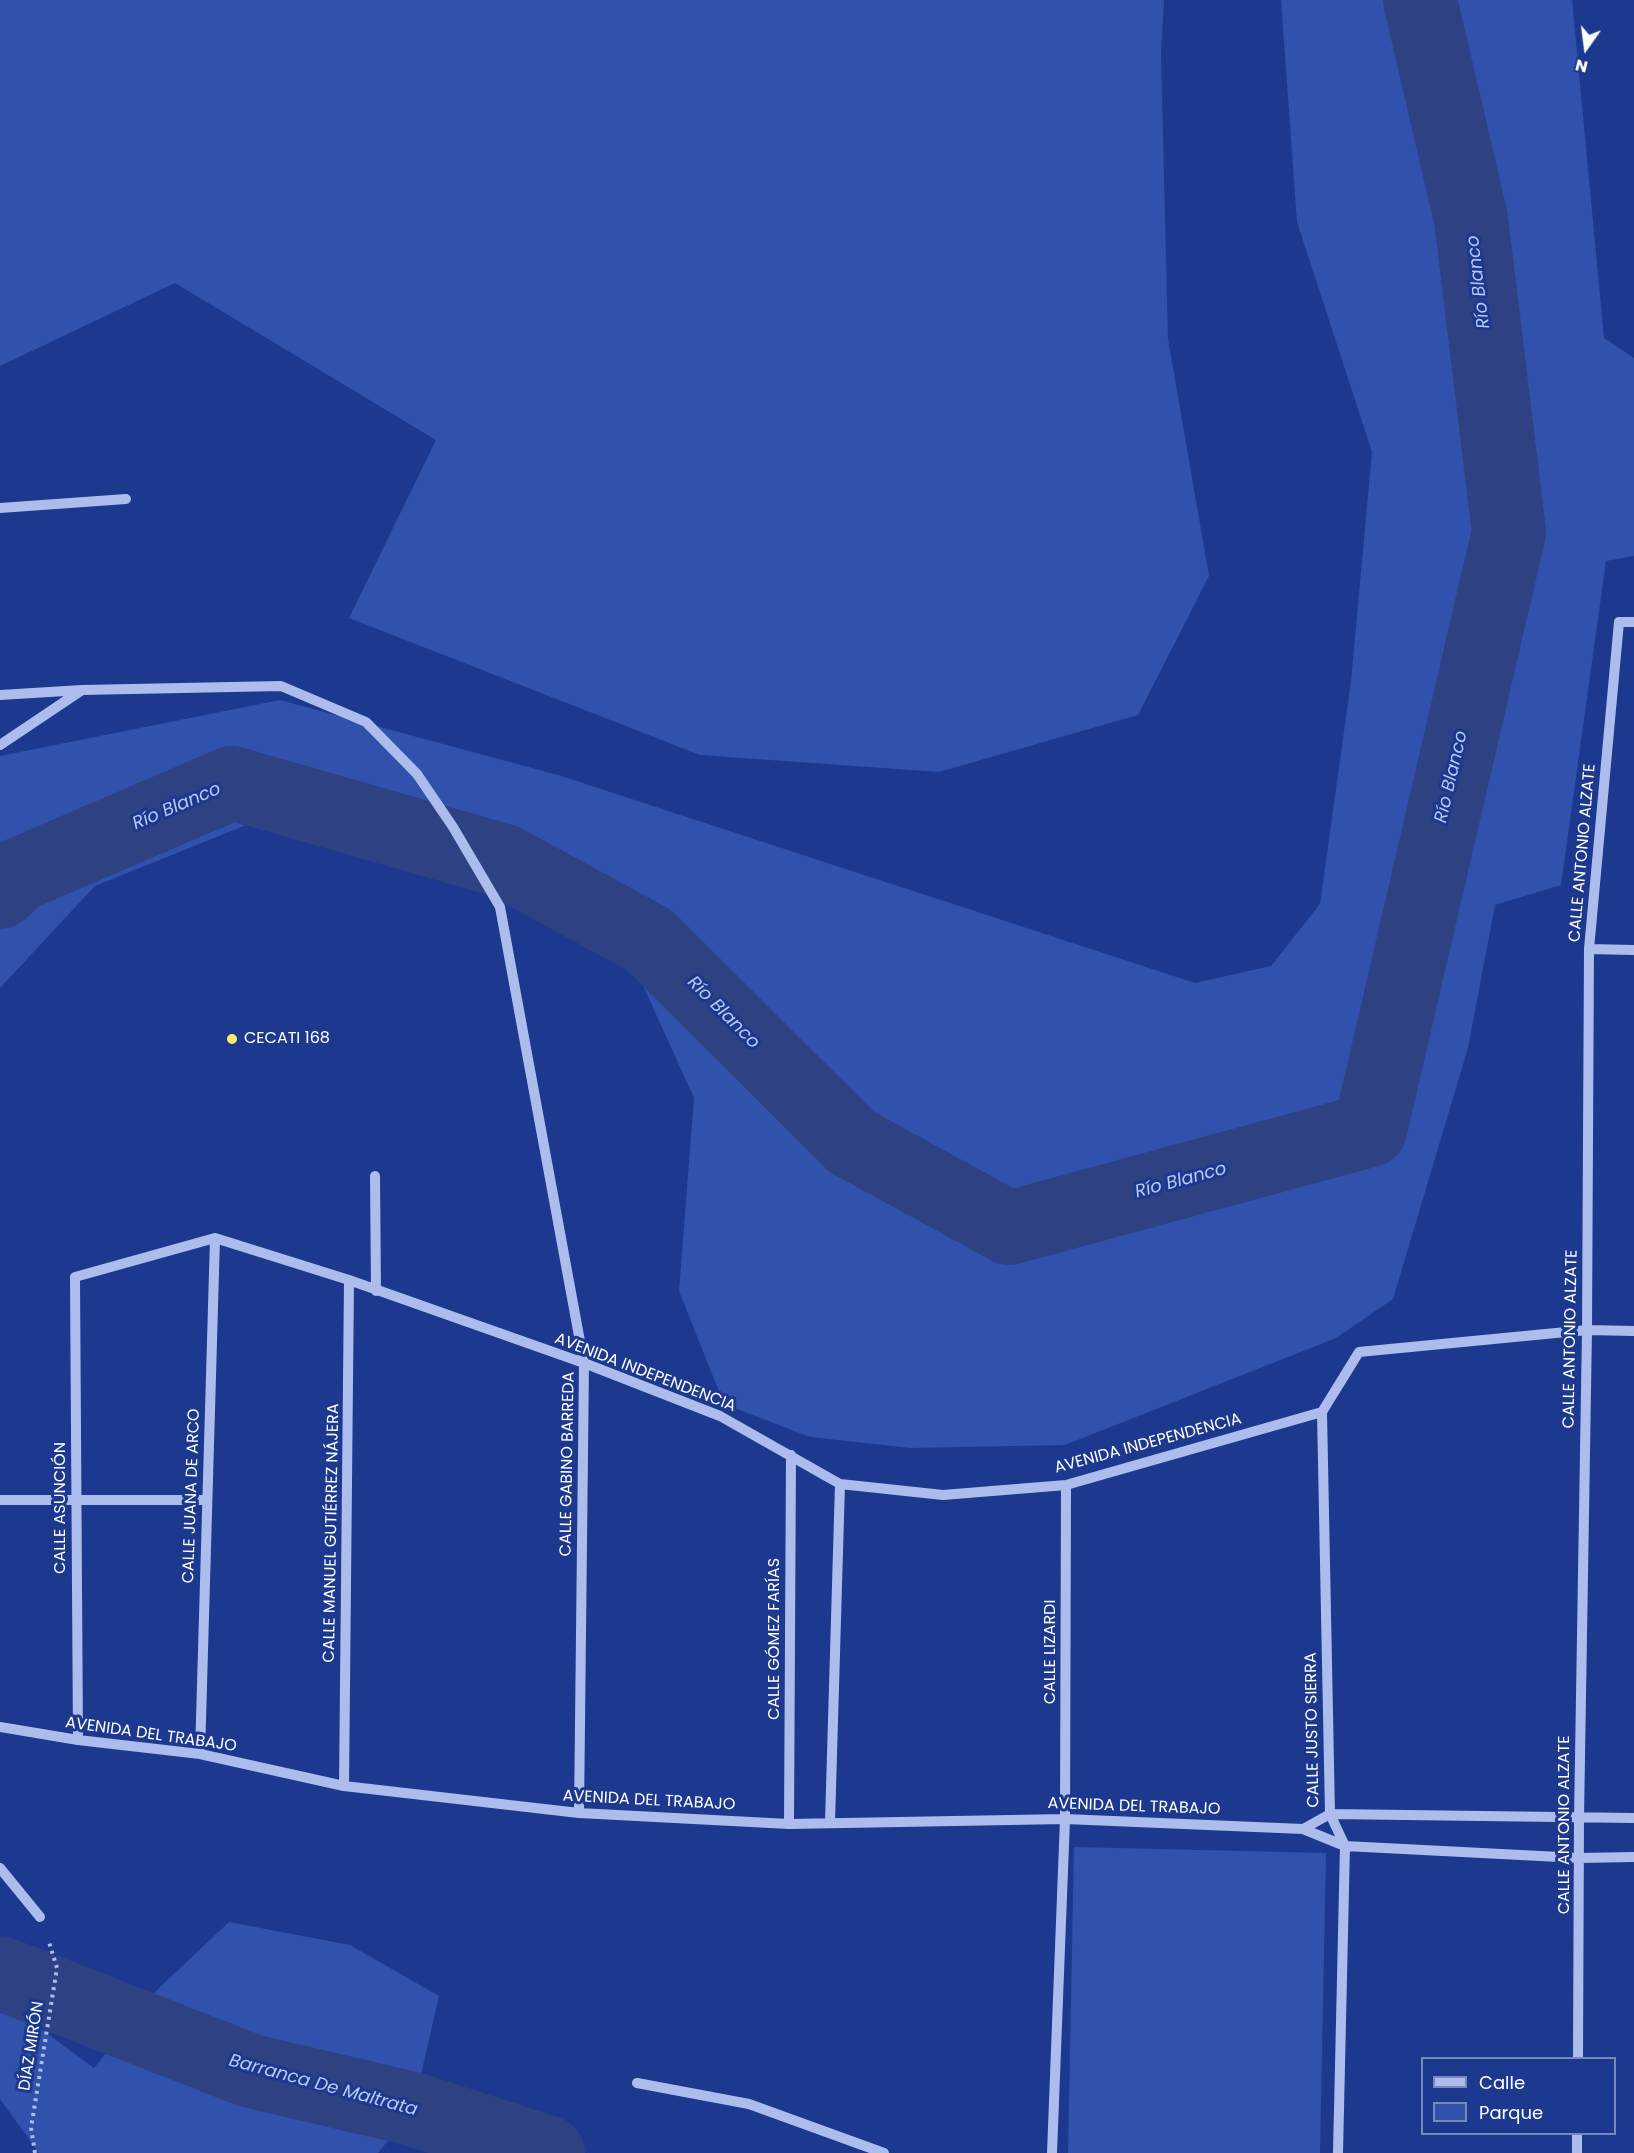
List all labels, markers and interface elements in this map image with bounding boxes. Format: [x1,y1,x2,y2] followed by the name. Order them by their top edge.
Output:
[1556,18,1616,78] north arrow
[1573,53,1590,79] text: N
[1463,234,1495,330] water label: Río Blanco
[1431,729,1473,825] water label: Río Blanco
[1566,763,1600,943] street label: CALLE ANTONIO ALZATE
[130,779,224,835] water label: Río Blanco
[682,972,764,1054] water label: Río Blanco
[244,1029,330,1049] place label: CECATI 168
[225,1032,239,1046] marker: CECATI 168
[1133,1158,1229,1204] water label: Río Blanco
[1560,1249,1582,1429] street label: CALLE ANTONIO ALZATE
[552,1330,738,1416] street label: AVENIDA INDEPENDENCIA
[557,1371,579,1557] street label: CALLE GABINO BARREDA
[320,1403,344,1663] street label: CALLE MANUEL GUTIÉRREZ NÁJERA
[179,1408,205,1584] street label: CALLE JUANA DE ARCO
[1052,1410,1244,1478] street label: AVENIDA INDEPENDENCIA
[51,1442,71,1574] street label: CALLE ASUNCIÓN
[765,1558,785,1720] street label: CALLE GÓMEZ FARÍAS
[1041,1600,1061,1704] street label: CALLE LIZARDI
[1302,1652,1324,1808] street label: CALLE JUSTO SIERRA
[64,1713,238,1757] street label: AVENIDA DEL TRABAJO
[1555,1736,1575,1914] street label: CALLE ANTONIO ALZATE
[562,1787,736,1815] street label: AVENIDA DEL TRABAJO
[1047,1794,1221,1820] street label: AVENIDA DEL TRABAJO
[15,2000,49,2092] street label: DÍAZ MIRÓN
[226,2050,420,2122] water label: Barranca De Maltrata
[1421,2057,1616,2135] legend
[1479,2070,1525,2095] text: Calle
[1479,2100,1543,2125] text: Parque

